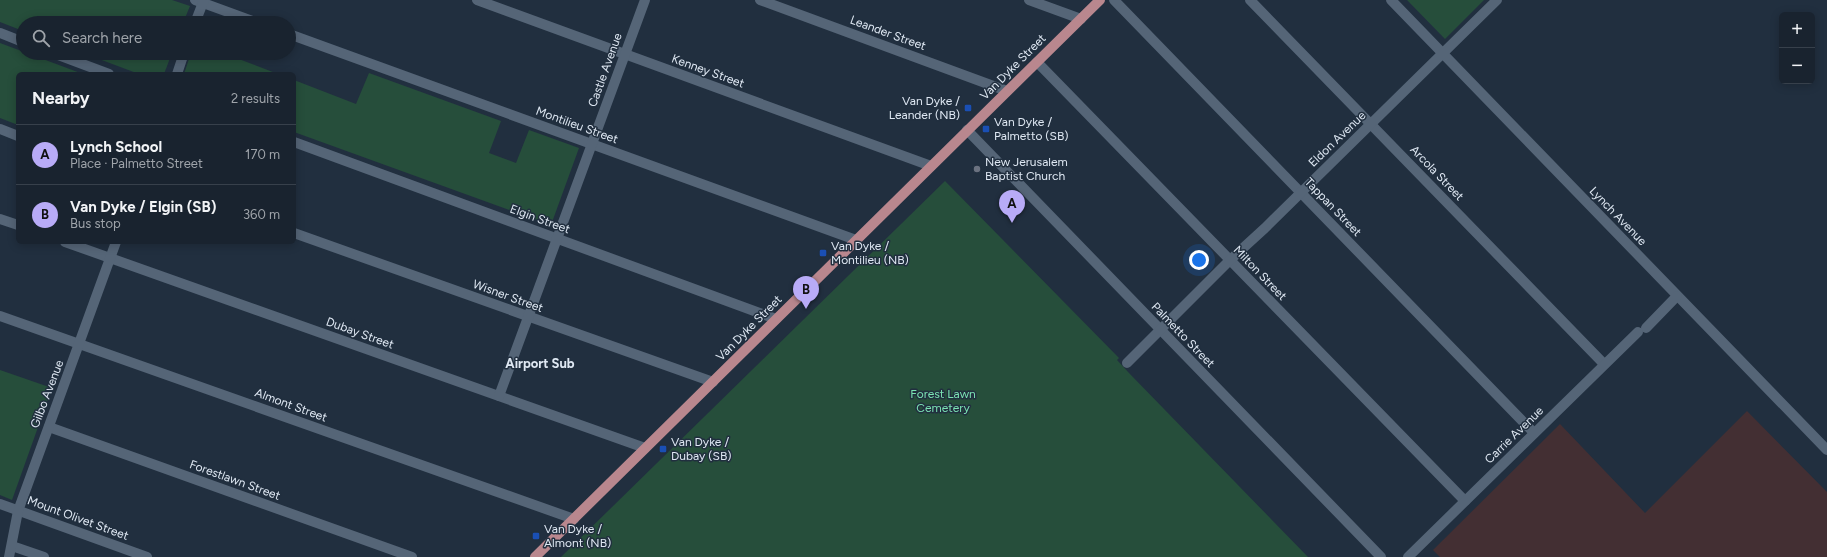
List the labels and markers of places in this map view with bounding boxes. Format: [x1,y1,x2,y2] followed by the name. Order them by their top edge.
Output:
[889,94,960,122] place label: Van Dyke / Leander (NB)
[963,103,973,113] marker: Van Dyke / Leander (NB)
[994,115,1068,143] place label: Van Dyke / Palmetto (SB)
[981,124,991,134] marker: Van Dyke / Palmetto (SB)
[985,155,1068,183] place label: New Jerusalem Baptist Church
[972,164,982,174] marker: New Jerusalem Baptist Church
[999,190,1025,223] pin: A
[831,239,909,267] place label: Van Dyke / Montilieu (NB)
[818,248,828,258] marker: Van Dyke / Montilieu (NB)
[793,276,819,309] pin: B
[671,435,731,463] place label: Van Dyke / Dubay (SB)
[658,444,668,454] marker: Van Dyke / Dubay (SB)
[544,522,611,550] place label: Van Dyke / Almont (NB)
[531,531,541,541] marker: Van Dyke / Almont (NB)

